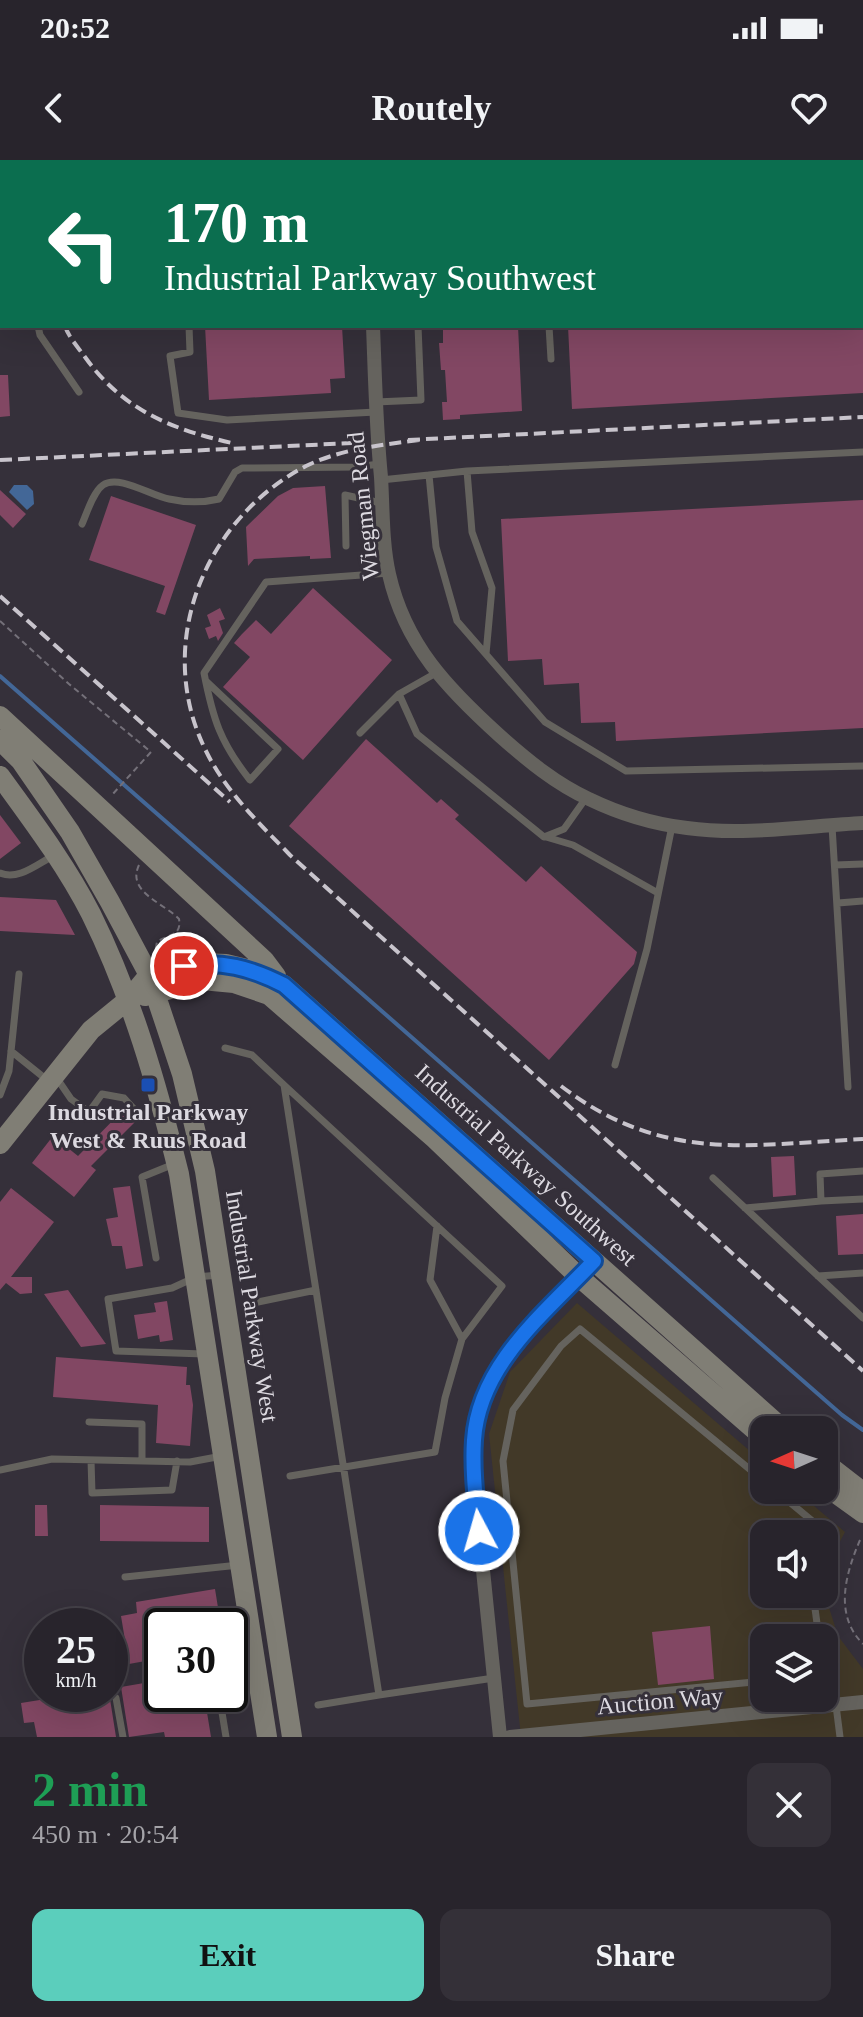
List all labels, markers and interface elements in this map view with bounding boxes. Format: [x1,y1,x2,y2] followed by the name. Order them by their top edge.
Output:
[40,11,110,44] text: 20:52
[32,86,76,130] icon: back
[787,86,831,130] icon: heart
[372,88,492,128] text: Routely
[32,192,136,296] icon: left
[164,192,309,254] text: 170 m
[164,258,596,298] text: Industrial Parkway Southwest
[342,431,384,581] street label: Wiegman Road
[150,932,218,1000] pin
[162,944,206,988] icon: arrive
[410,1059,642,1271] street label: Industrial Parkway Southwest
[139,1076,157,1094] marker: Industrial Parkway West & Ruus Road
[48,1099,248,1153] place label: Industrial Parkway West & Ruus Road
[221,1188,283,1424] street label: Industrial Parkway West
[750,1416,838,1504] north arrow
[750,1416,838,1712] map controls
[437,1489,521,1573] position arrow
[750,1520,838,1608] button: sound
[144,1608,248,1712] speed limit sign: 30
[750,1624,838,1712] button: layers
[56,1627,96,1672] text: 25
[55,1669,97,1691] text: km/h
[596,1683,724,1719] street label: Auction Way
[32,1763,148,1816] text: 2 min
[747,1763,831,1847] button: close
[32,1820,179,1849] text: 450 m · 20:54
[32,1909,424,2001] button: Exit
[440,1909,831,2001] button: Share

